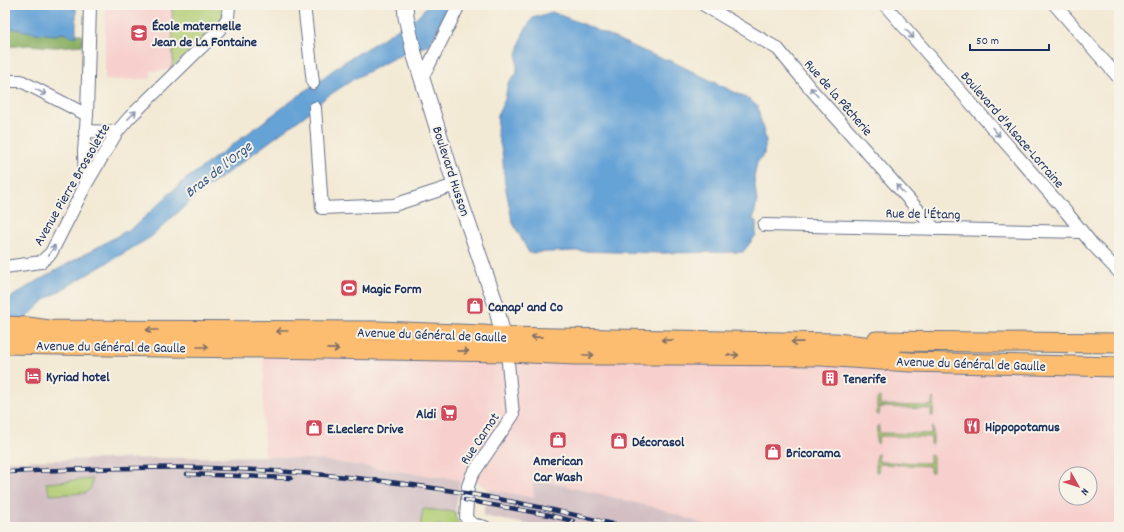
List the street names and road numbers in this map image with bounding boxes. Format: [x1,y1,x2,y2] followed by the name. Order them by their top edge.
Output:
[799,56,876,141] street label: Rue de la Pêcherie
[955,67,1068,193] street label: Boulevard d'Alsace-Lorraine
[29,120,116,250] street label: Avenue Pierre Brossolette
[426,124,474,219] street label: Boulevard Husson
[885,204,961,226] street label: Rue de l'Étang
[357,323,507,349] street label: Avenue du Général de Gaulle
[36,337,186,359] street label: Avenue du Général de Gaulle
[896,352,1046,378] street label: Avenue du Général de Gaulle
[456,409,505,469] street label: Rue Carnot

